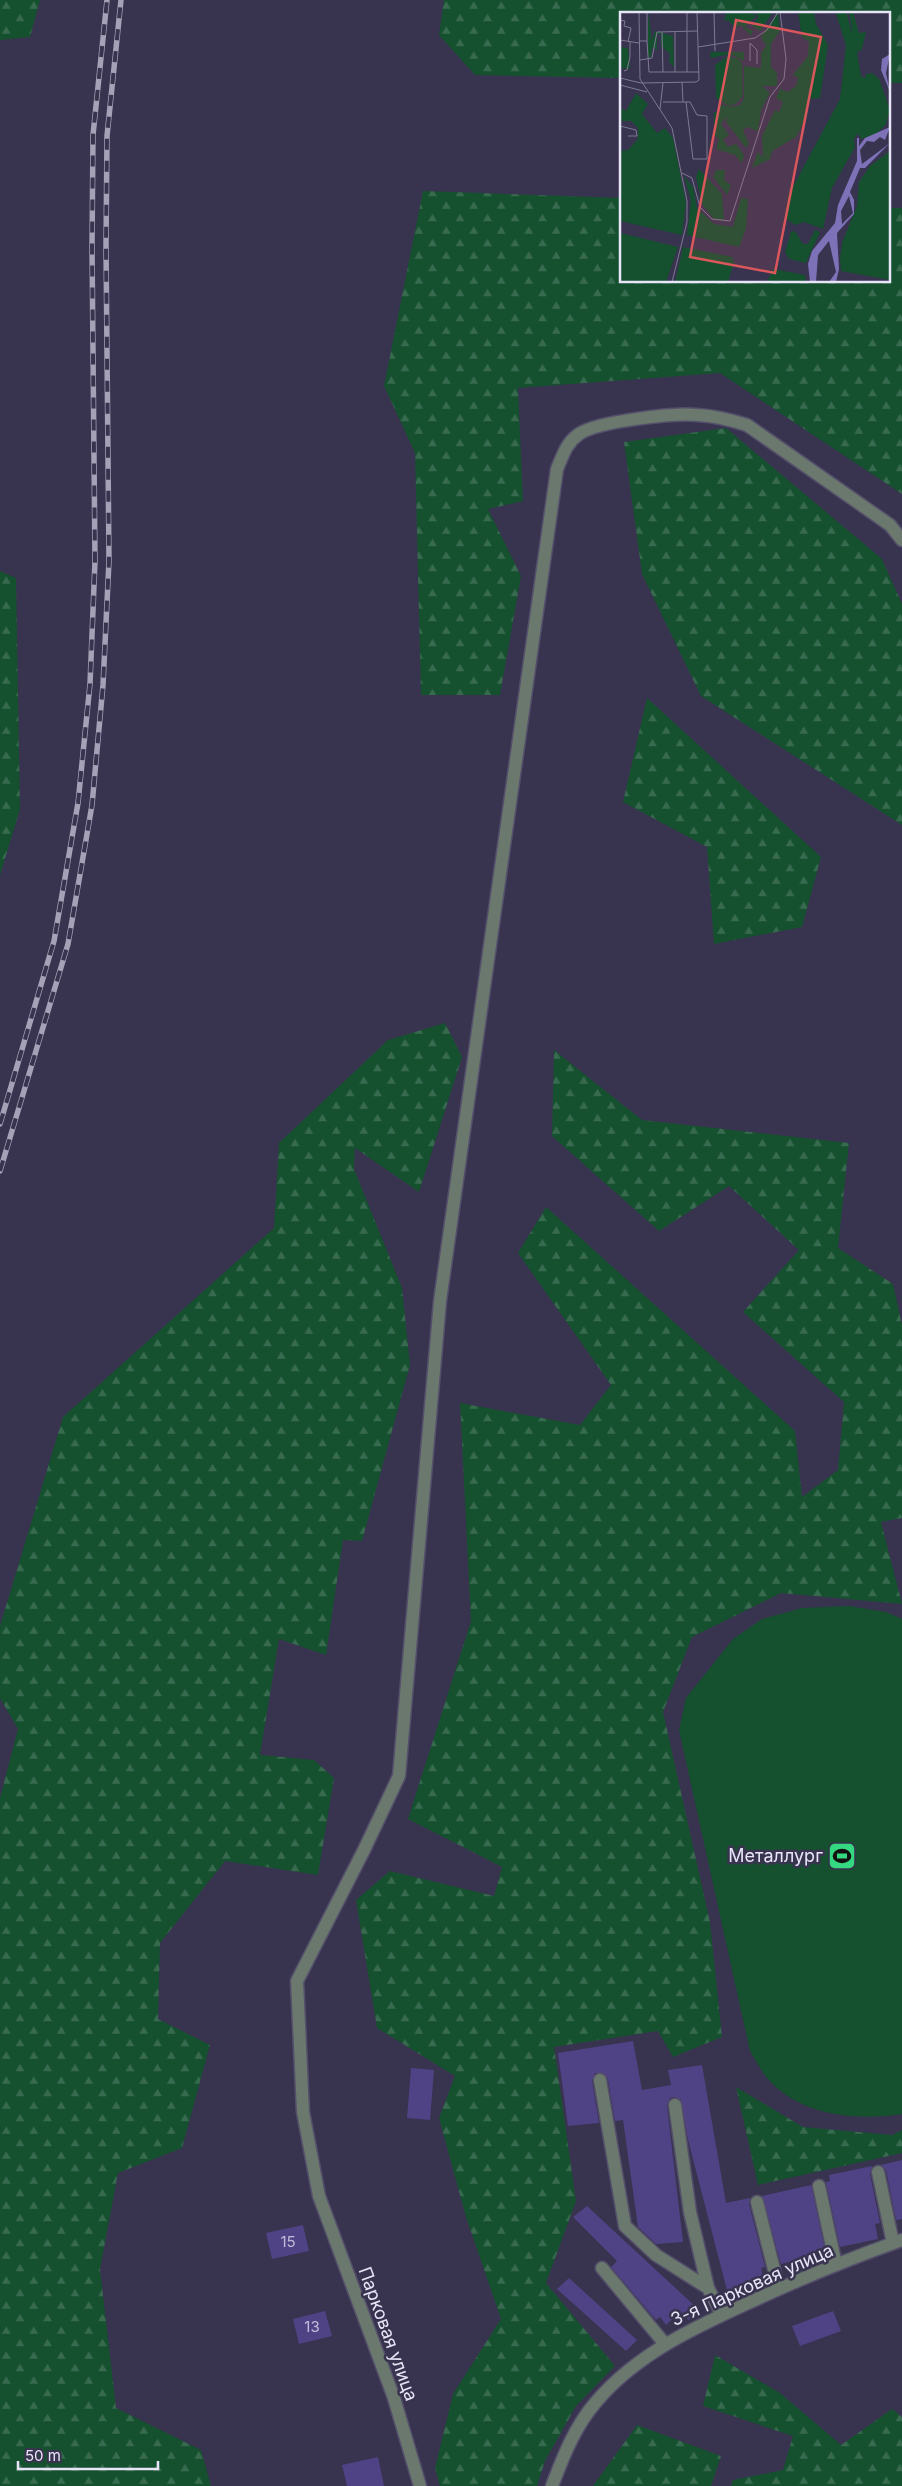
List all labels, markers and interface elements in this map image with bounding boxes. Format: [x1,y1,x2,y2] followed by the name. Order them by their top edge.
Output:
[620,12,890,282] inset map
[827,1841,857,1871] sports icon: Металлург
[728,1845,823,1866] place label: Металлург
[280,2232,296,2251] house number: 15
[667,2239,836,2330] street label: 3-я Парковая улица
[354,2264,422,2404] street label: Парковая улица
[304,2317,320,2336] house number: 13
[18,2438,158,2470] scale bar
[25,2446,61,2465] text: 50 m

